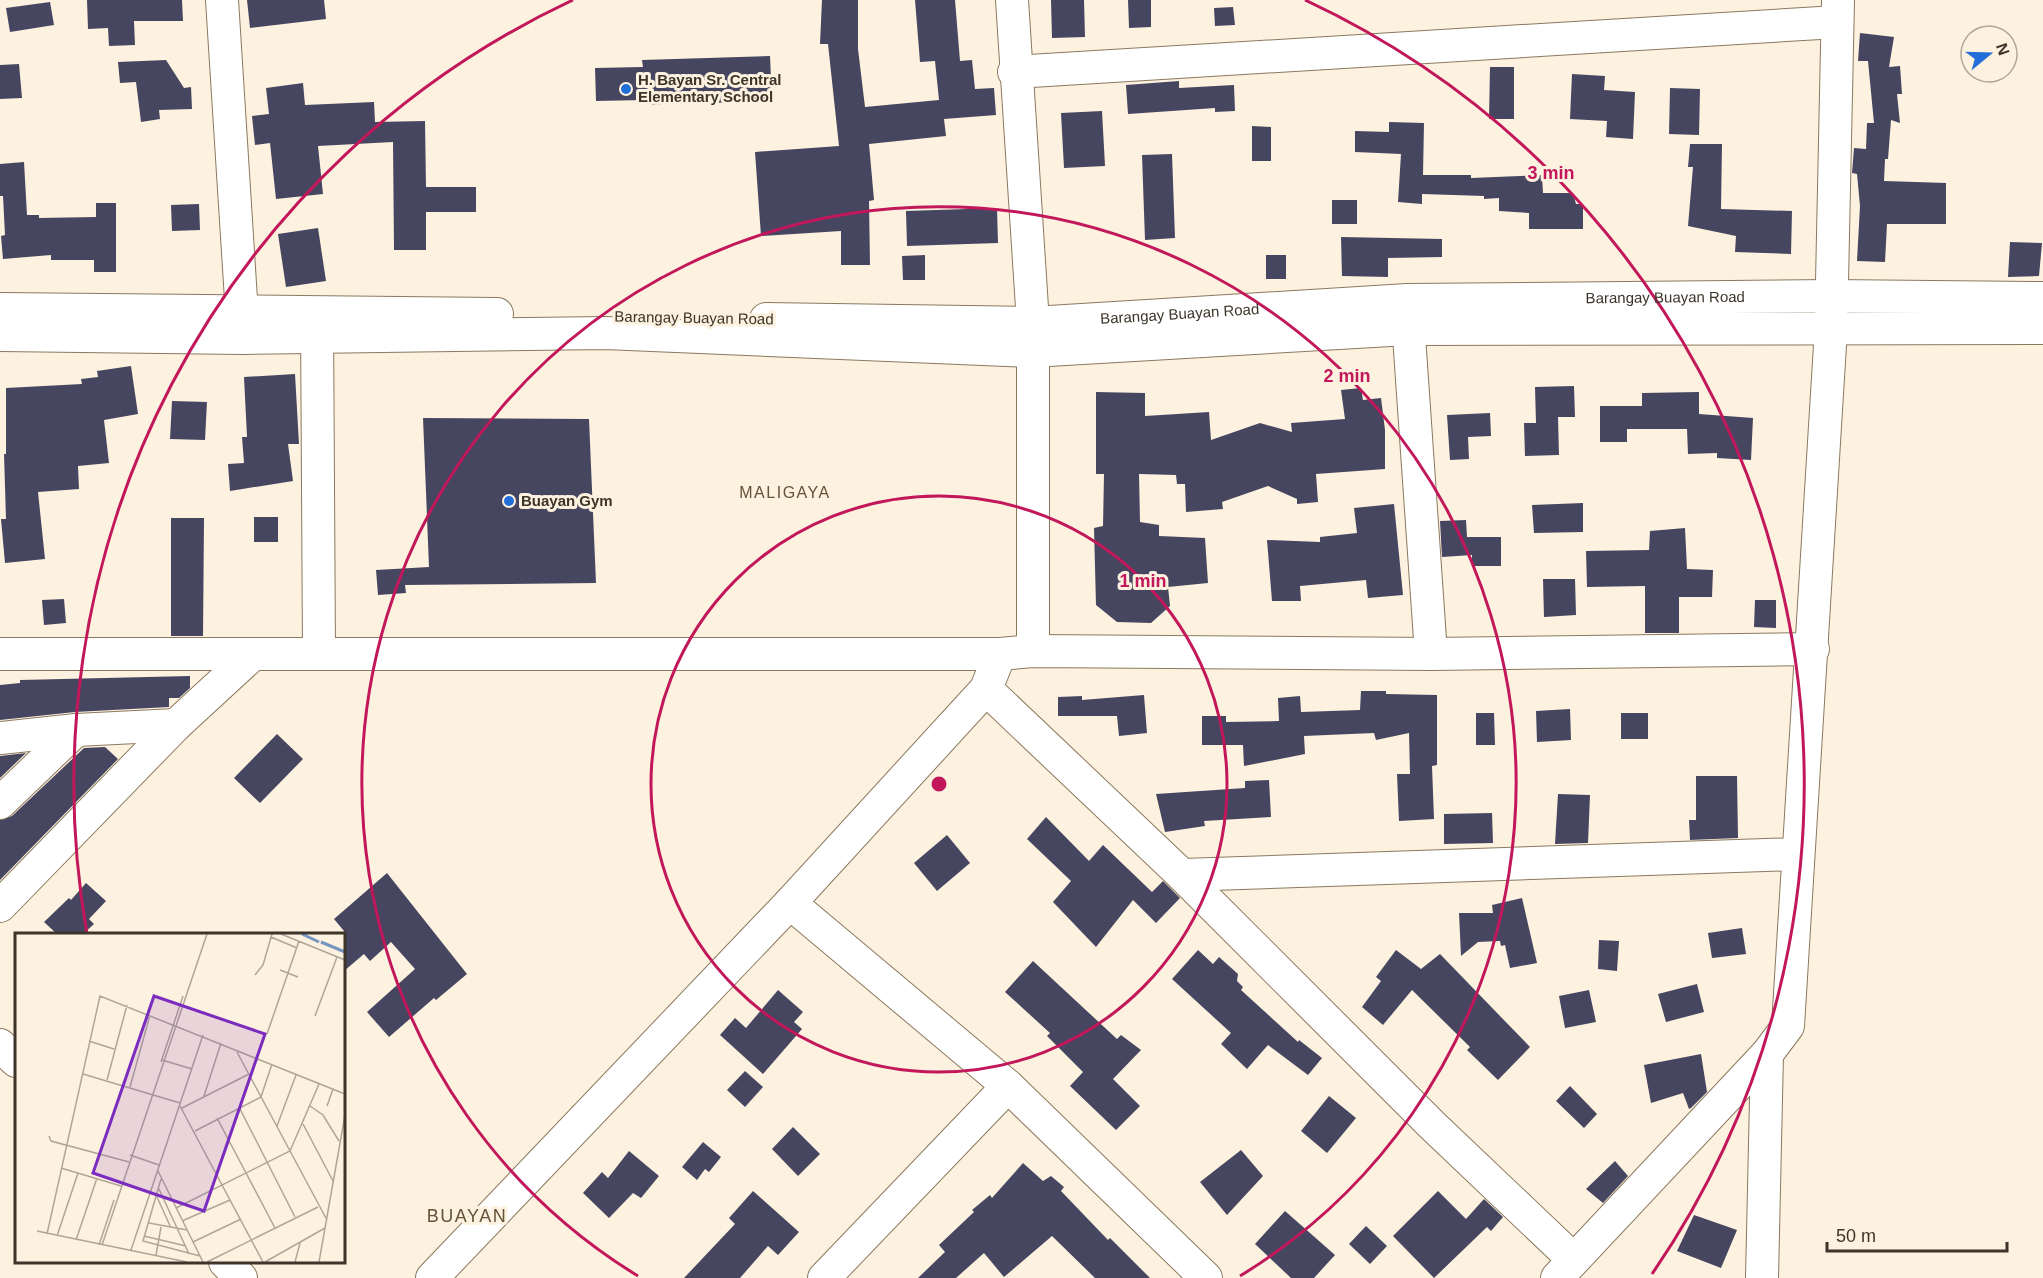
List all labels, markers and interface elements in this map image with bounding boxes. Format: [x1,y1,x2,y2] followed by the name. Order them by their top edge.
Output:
[1959,24,2019,84] north arrow
[1993,41,2013,58] text: N
[638,71,781,105] place label: H. Bayan Sr. Central Elementary School
[619,82,633,96] marker: H. Bayan Sr. Central Elementary School
[1527,163,1575,183] text: 3 min
[1585,288,1745,306] street label: Barangay Buayan Road
[1100,300,1260,327] street label: Barangay Buayan Road
[614,308,774,327] street label: Barangay Buayan Road
[1323,366,1371,386] text: 2 min
[739,484,831,501] district label: MALIGAYA
[521,492,613,509] place label: Buayan Gym
[502,494,516,508] marker: Buayan Gym
[1119,571,1167,591] text: 1 min
[929,774,949,794] centre of rings
[15,933,345,1263] inset map
[427,1206,507,1226] district label: BUAYAN
[1827,1215,2007,1253] scale bar
[1836,1226,1876,1246] text: 50 m

